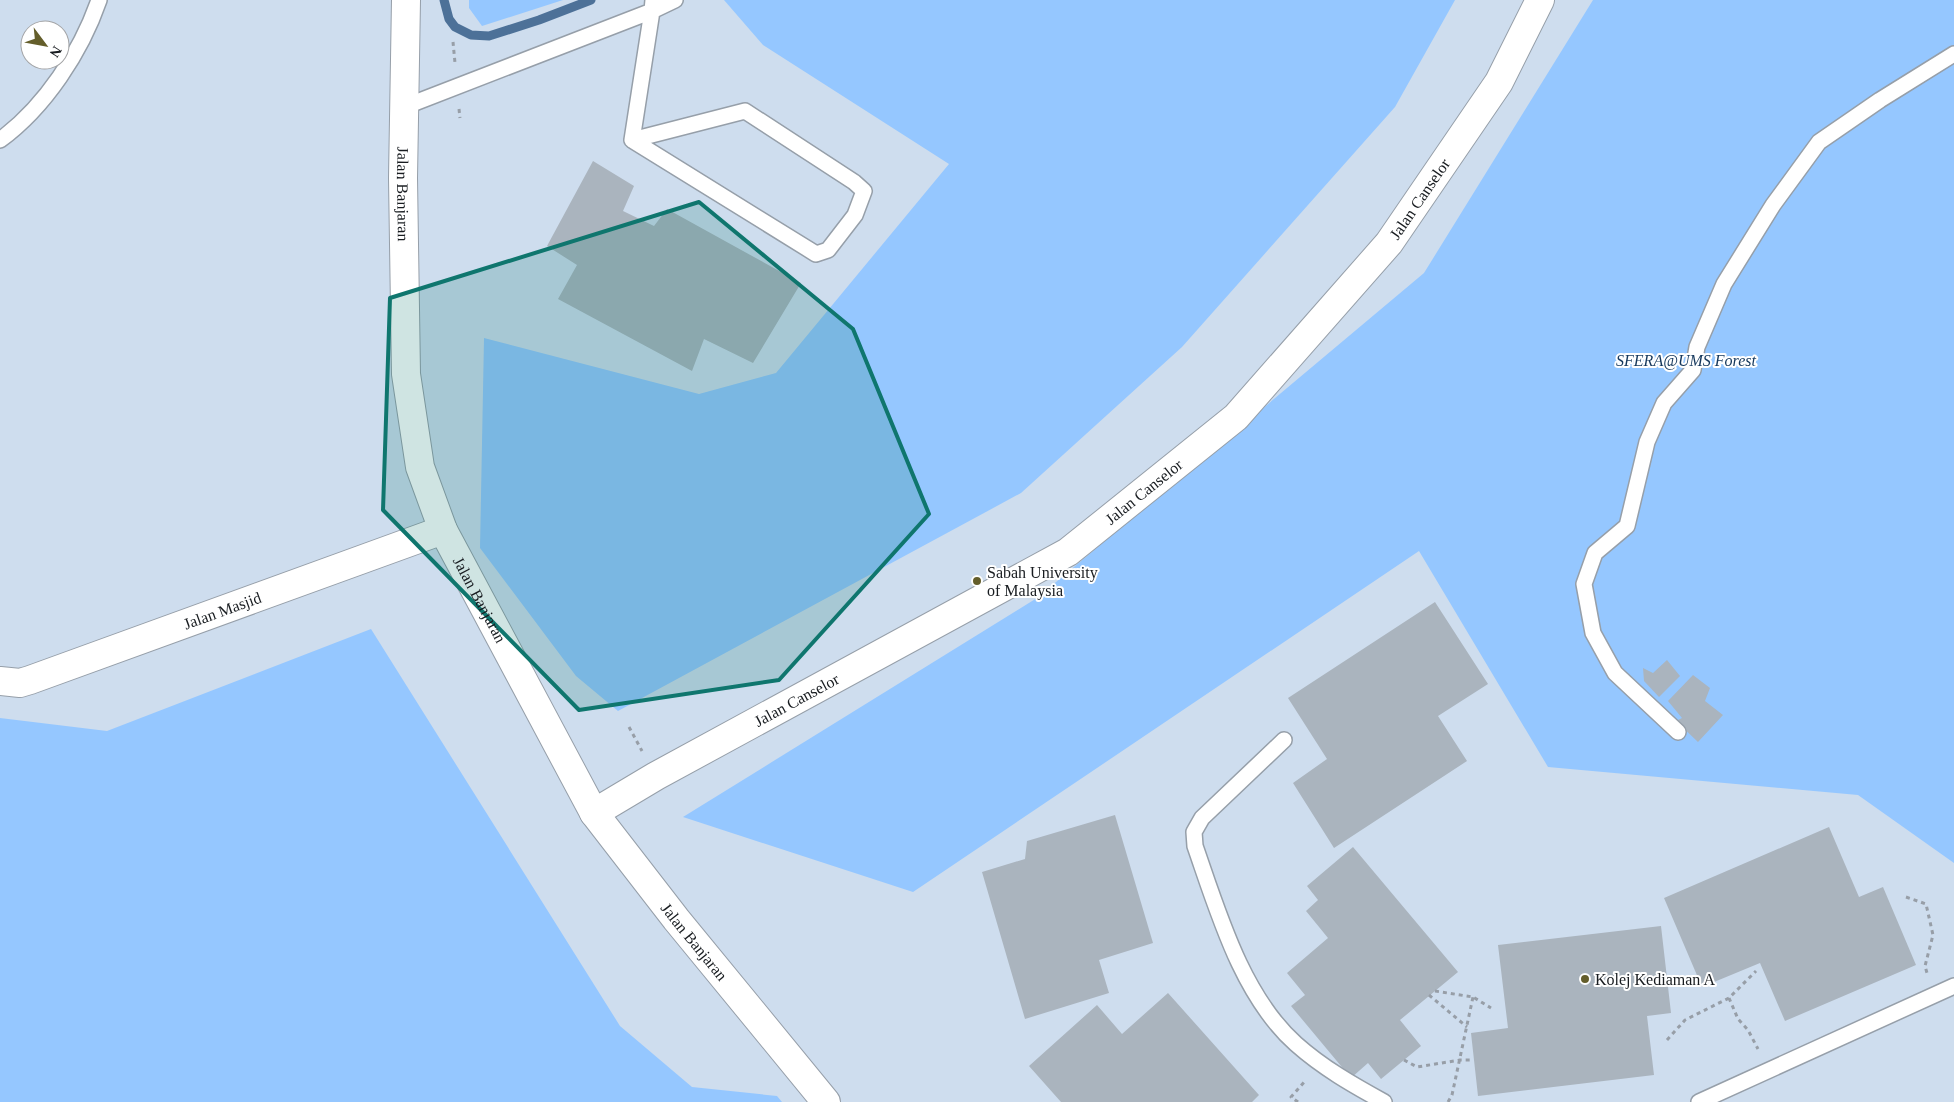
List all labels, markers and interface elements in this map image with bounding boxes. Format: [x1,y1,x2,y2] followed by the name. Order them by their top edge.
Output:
[20,20,70,70] north arrow
[47,43,65,60] text: N
[393,146,412,241] street label: Jalan Banjaran
[1386,155,1454,243] street label: Jalan Canselor
[1616,352,1756,370] park label: SFERA@UMS Forest
[1102,455,1186,528] street label: Jalan Canselor
[450,554,509,646] street label: Jalan Banjaran
[987,564,1098,600] place label: Sabah University of Malaysia
[971,575,983,587] marker: Sabah University of Malaysia
[181,589,264,633] street label: Jalan Masjid
[751,670,842,730] street label: Jalan Canselor
[658,900,731,984] street label: Jalan Banjaran
[1595,971,1715,989] place label: Kolej Kediaman A
[1579,973,1591,985] marker: Kolej Kediaman A

